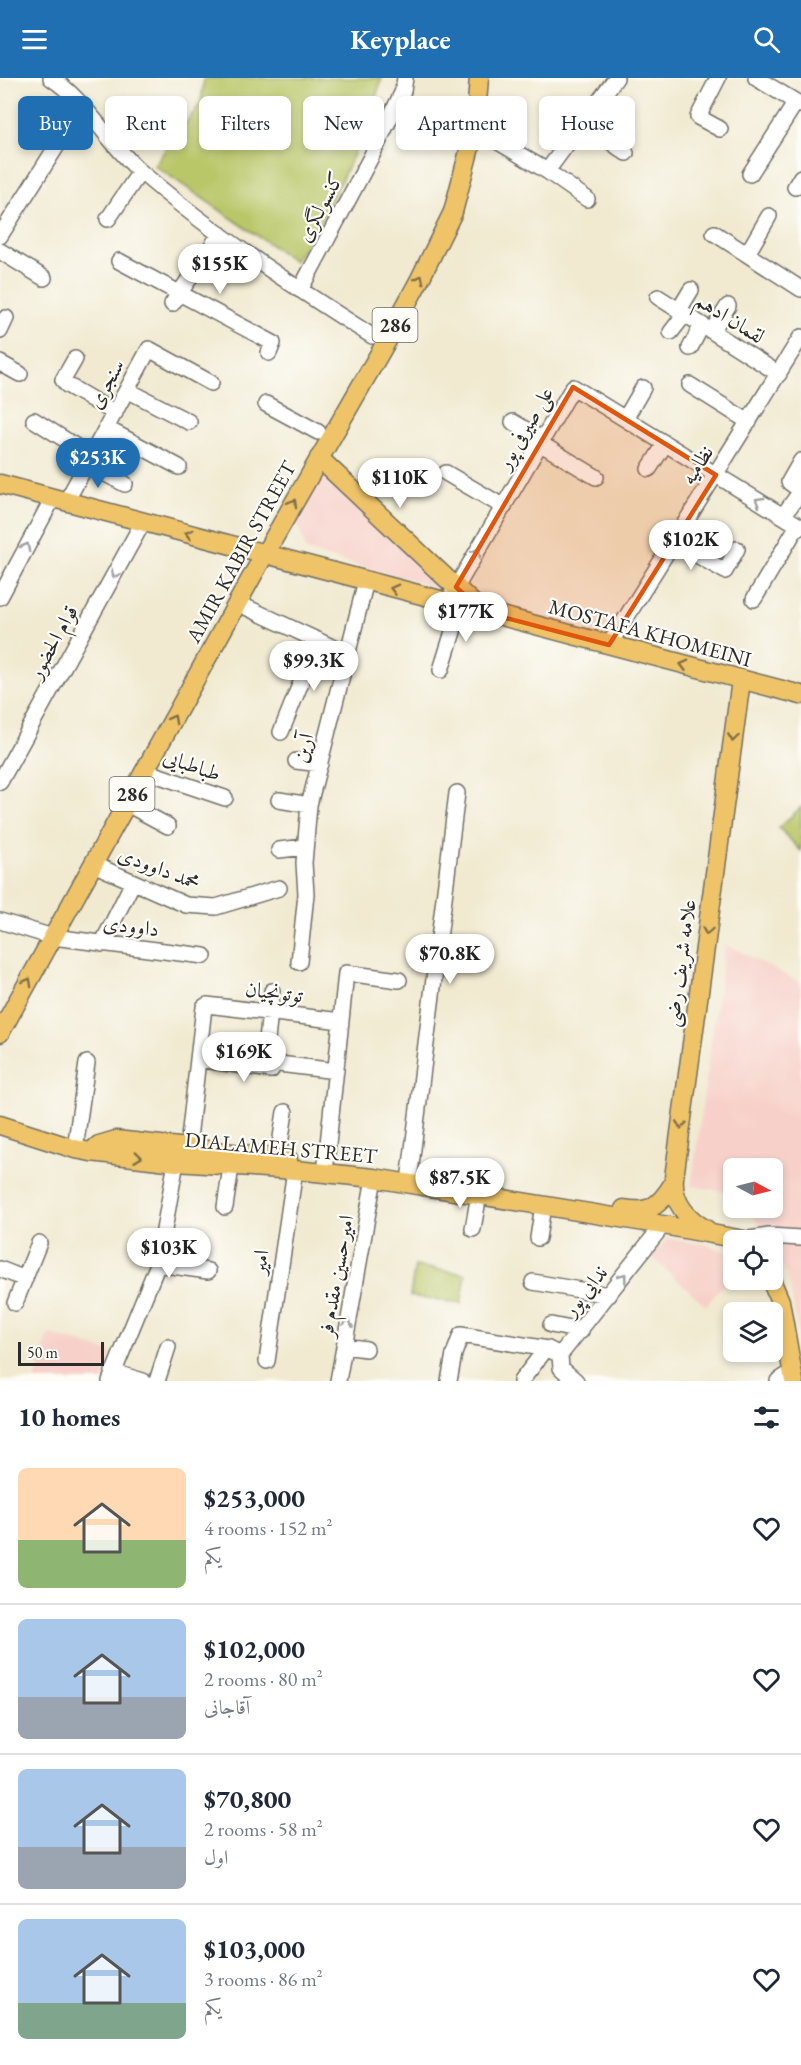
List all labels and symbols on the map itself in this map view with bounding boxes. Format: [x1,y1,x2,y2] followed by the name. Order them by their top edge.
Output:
[290,167,349,246] street label: کنسولگری
[178,244,262,295] pin: $155K
[413,274,424,285] one-way arrow
[687,286,770,355] street label: لقمان ادهم
[372,308,418,342] road number: 286
[81,354,130,414] street label: سنجری
[489,381,562,477] street label: علی صیرفی پور
[56,438,140,489] pin: $253K
[674,440,719,490] street label: نظامیه
[179,455,302,648] street label: AMIR KABIR STREET
[358,458,442,509] pin: $110K
[755,496,765,508] one-way arrow
[286,499,297,510] one-way arrow
[649,520,733,571] pin: $102K
[184,529,194,542] one-way arrow
[19,543,30,554] one-way arrow
[469,548,481,558] one-way arrow
[111,567,122,578] one-way arrow
[389,583,399,596] one-way arrow
[424,592,508,643] pin: $177K
[546,593,754,673] street label: MOSTAFA KHOMEINI
[20,600,88,688] street label: قوام الحضور
[265,641,363,692] pin: $99.3K
[679,660,689,673] one-way arrow
[166,715,177,725] one-way arrow
[286,728,320,766] street label: آرین
[727,733,739,743] one-way arrow
[160,742,224,788] street label: طباطبایی
[110,777,154,811] road number: 286
[114,840,204,896] street label: محمد داوودی
[657,897,704,1029] street label: علامه شریف رضی
[101,909,161,942] street label: داوودی
[701,927,713,936] one-way arrow
[401,934,499,985] pin: $70.8K
[244,975,305,1010] street label: توتونچیان
[21,977,32,988] one-way arrow
[202,1032,286,1083] pin: $169K
[675,1120,687,1129] one-way arrow
[184,1126,379,1169] street label: DIALAMEH STREET
[134,1151,143,1163] one-way arrow
[411,1158,509,1209] pin: $87.5K
[723,1158,783,1218] north arrow
[311,1213,364,1342] street label: امیرحسین مقدم فر
[127,1228,211,1279] pin: $103K
[244,1248,275,1278] street label: امیر
[555,1260,615,1324] street label: ندایی پور
[616,1272,627,1283] one-way arrow
[341,1319,354,1329] one-way arrow
[18,1339,104,1366] scale bar

